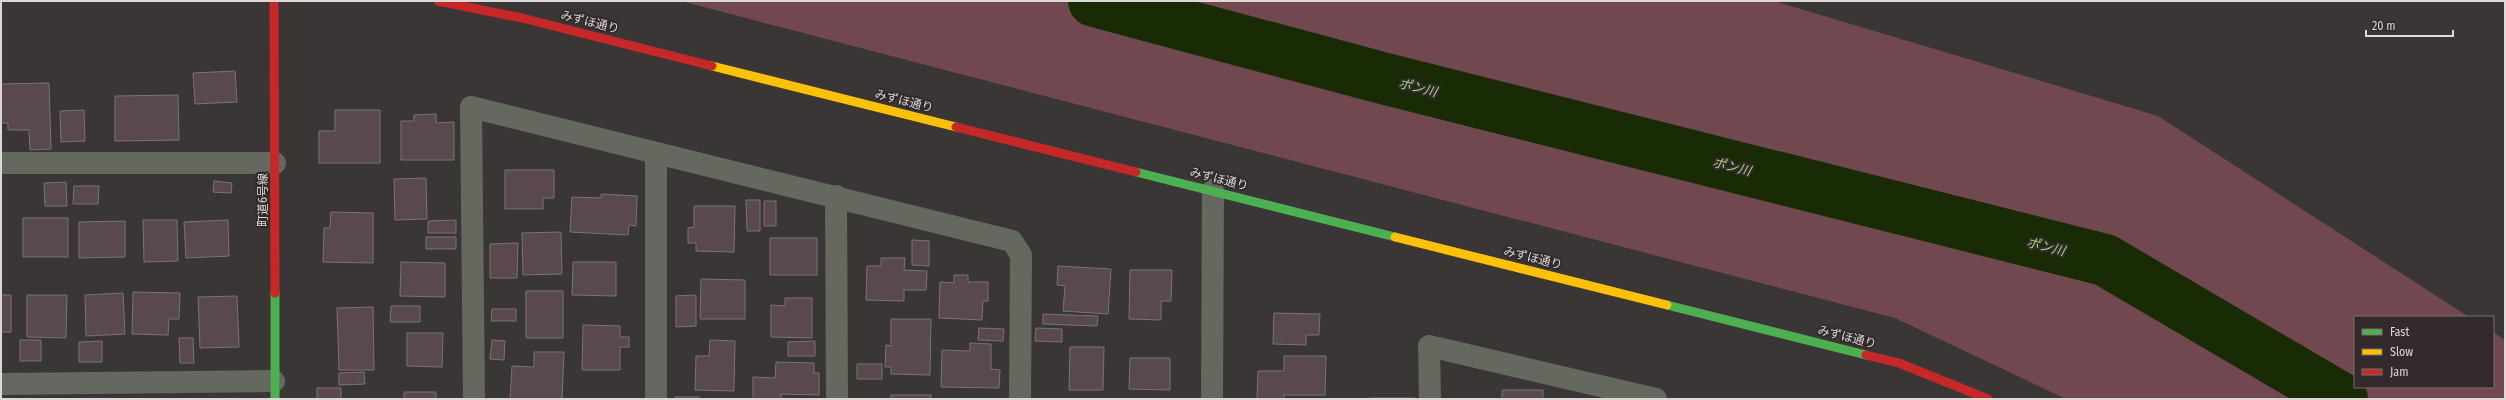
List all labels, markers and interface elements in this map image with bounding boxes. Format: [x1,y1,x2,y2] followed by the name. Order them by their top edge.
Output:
[559,8,621,36] street label: みずほ通り
[2366,12,2453,38] scale bar
[2372,19,2396,33] text: 20 m
[1397,75,1441,100] water label: ポン川
[873,87,935,115] street label: みずほ通り
[1711,154,1755,179] water label: ポン川
[1188,165,1250,193] street label: みずほ通り
[256,173,270,227] street label: 町道6号線
[2025,234,2069,259] water label: ポン川
[1502,244,1564,272] street label: みずほ通り
[2354,316,2494,388] legend
[1816,323,1878,351] street label: みずほ通り
[2390,325,2409,339] text: Fast
[2390,345,2413,359] text: Slow
[2390,365,2408,379] text: Jam

